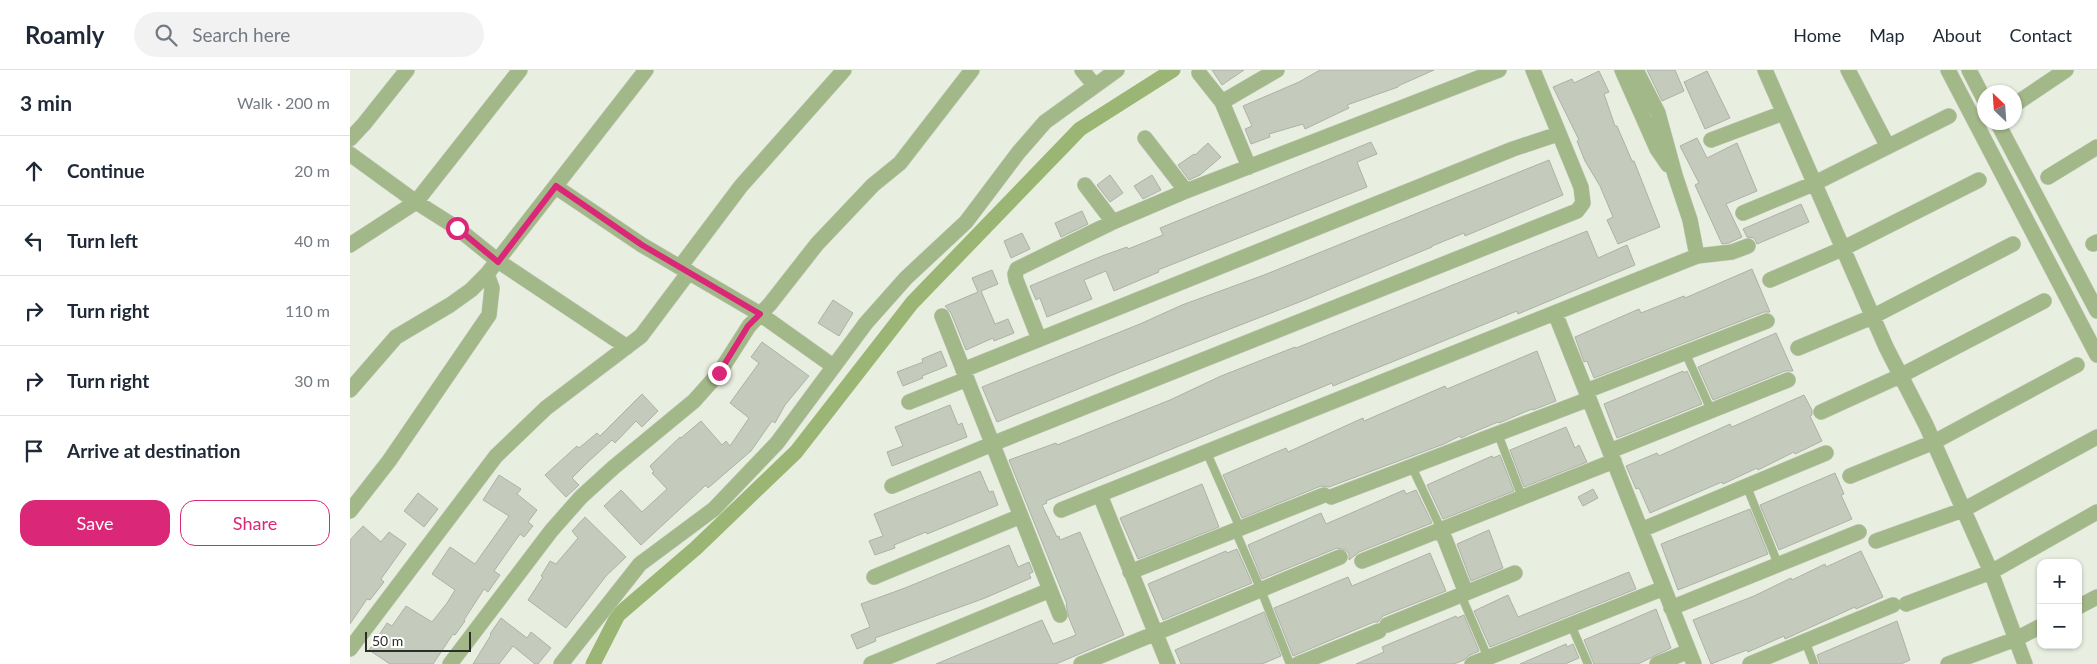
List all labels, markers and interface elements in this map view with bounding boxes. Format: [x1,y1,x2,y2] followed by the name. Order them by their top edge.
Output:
[134,12,484,57] search box
[25,20,104,49] text: Roamly
[152,21,180,49] icon: search
[192,23,290,46] text: Search here
[1793,24,1841,46] text: Home
[1869,24,1905,46] text: Map
[1933,24,1982,46] text: About
[2010,24,2072,46] text: Contact
[1977,85,2022,130] north arrow
[20,90,72,115] text: 3 min
[237,93,330,112] text: Walk · 200 m
[20,157,48,185] icon: ahead
[67,159,145,182] text: Continue
[294,161,330,180] text: 20 m
[446,217,469,240] route start
[20,227,48,255] icon: left
[67,229,138,252] text: Turn left
[294,231,330,250] text: 40 m
[20,297,48,325] icon: right
[67,299,149,322] text: Turn right
[285,301,330,320] text: 110 m
[708,362,731,385] route end
[20,367,48,395] icon: right
[67,369,149,392] text: Turn right
[294,371,330,390] text: 30 m
[20,437,48,465] icon: arrive
[67,439,240,462] text: Arrive at destination
[20,500,170,546] button: Save
[180,500,330,546] button: Share
[2037,559,2082,649] map controls
[2037,559,2082,604] button: +
[2037,604,2082,649] button: −
[365,629,471,652] scale bar
[372,632,403,649] text: 50 m

